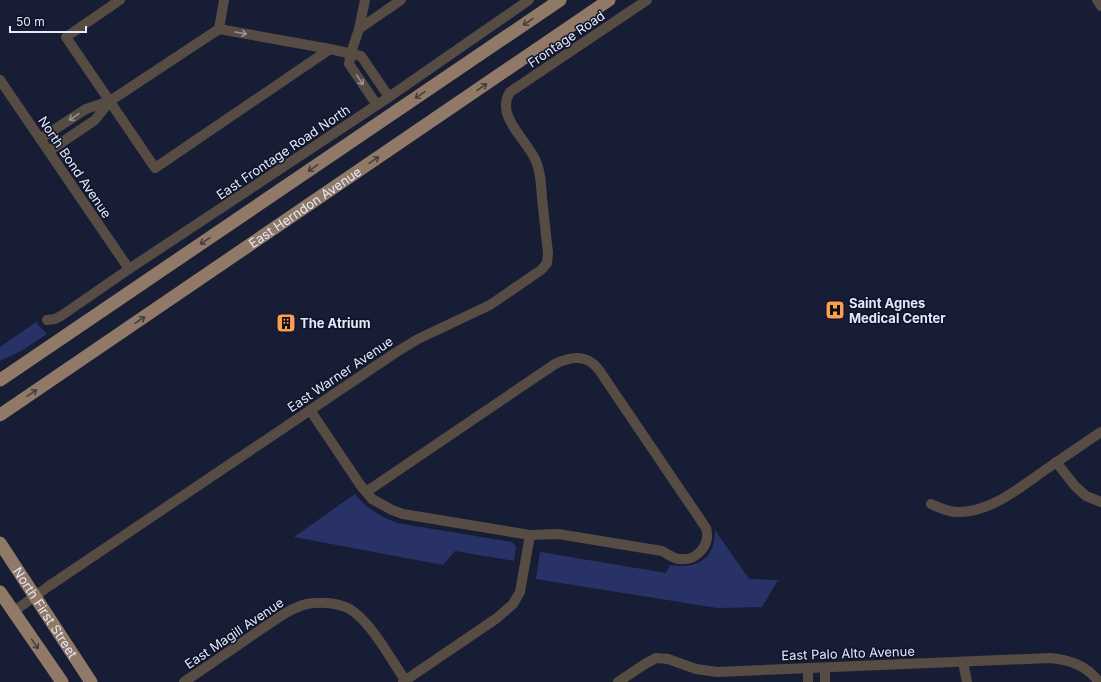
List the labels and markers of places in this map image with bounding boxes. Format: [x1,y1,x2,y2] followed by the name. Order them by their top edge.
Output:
[849,295,946,326] place label: Saint Agnes Medical Center
[824,299,846,321] hospital icon: Saint Agnes Medical Center
[275,312,297,334] building icon: The Atrium
[300,315,371,331] place label: The Atrium

